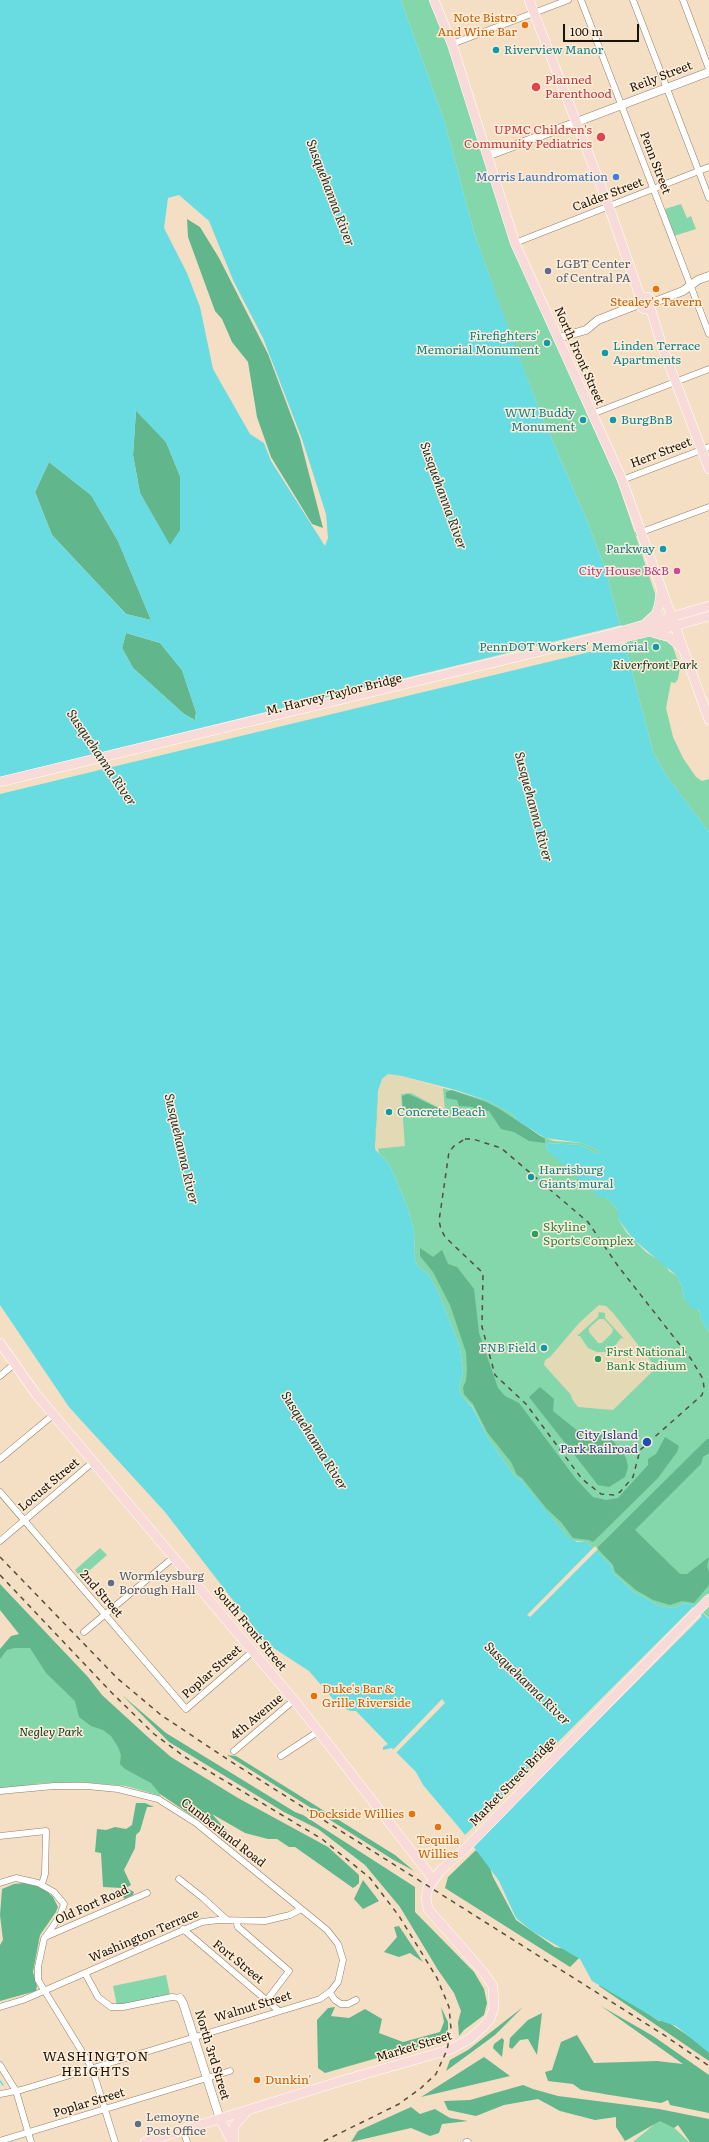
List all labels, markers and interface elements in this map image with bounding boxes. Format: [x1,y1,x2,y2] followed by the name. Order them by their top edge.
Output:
[438,11,517,39] place label: Note Bistro And Wine Bar
[565,16,641,42] scale bar
[520,20,530,30] marker: Note Bistro And Wine Bar
[570,22,603,40] text: 100 m
[504,43,603,57] place label: Riverview Manor
[491,45,501,55] marker: Riverview Manor
[628,58,694,96] street label: Reily Street
[545,73,612,101] place label: Planned Parenthood
[530,81,542,93] marker: Planned Parenthood
[464,123,592,151] place label: UPMC Children's Community Pediatrics
[636,130,674,196] street label: Penn Street
[595,131,607,143] marker: UPMC Children's Community Pediatrics
[302,137,358,249] water label: Susquehanna River
[476,170,608,184] place label: Morris Laundromation
[611,172,621,182] marker: Morris Laundromation
[571,175,645,215] street label: Calder Street
[556,257,631,285] place label: LGBT Center of Central PA
[543,266,553,276] marker: LGBT Center of Central PA
[651,284,661,294] marker: Stealey's Tavern
[610,295,702,309] place label: Stealey's Tavern
[551,305,607,407] street label: North Front Street
[416,329,539,357] place label: Firefighters' Memorial Monument
[542,338,552,348] marker: Firefighters' Memorial Monument
[613,339,700,367] place label: Linden Terrace Apartments
[600,348,610,358] marker: Linden Terrace Apartments
[505,406,575,434] place label: WWI Buddy Monument
[621,413,673,427] place label: BurgBnB
[578,415,588,425] marker: WWI Buddy Monument
[608,415,618,425] marker: BurgBnB
[628,435,694,471] street label: Herr Street
[416,440,470,552] water label: Susquehanna River
[606,542,655,556] place label: Parkway
[658,544,668,554] marker: Parkway
[579,564,669,578] place label: City House B&B
[672,566,682,576] marker: City House B&B
[479,640,648,654] place label: PennDOT Workers' Memorial
[651,642,661,652] marker: PennDOT Workers' Memorial
[612,658,698,672] park label: Riverfront Park
[265,671,403,719] street label: M. Harvey Taylor Bridge
[63,707,139,809] water label: Susquehanna River
[511,750,555,864] water label: Susquehanna River
[161,1092,201,1206] water label: Susquehanna River
[397,1105,486,1119] place label: Concrete Beach
[384,1107,394,1117] marker: Concrete Beach
[539,1163,613,1191] place label: Harrisburg Giants mural
[526,1172,536,1182] marker: Harrisburg Giants mural
[543,1220,634,1248] place label: Skyline Sports Complex
[530,1229,540,1239] marker: Skyline Sports Complex
[480,1341,536,1355] place label: FNB Field
[539,1343,549,1353] marker: FNB Field
[606,1345,687,1373] place label: First National Bank Stadium
[593,1354,603,1364] marker: First National Bank Stadium
[277,1389,351,1493] water label: Susquehanna River
[560,1428,638,1456] place label: City Island Park Railroad
[641,1436,653,1448] marker: City Island Park Railroad
[16,1455,82,1515] street label: Locust Street
[77,1567,125,1621] street label: 2nd Street
[119,1569,204,1597] place label: Wormleysburg Borough Hall
[106,1578,116,1588] marker: Wormleysburg Borough Hall
[211,1584,289,1674] street label: South Front Street
[481,1639,573,1729] water label: Susquehanna River
[179,1642,245,1702] street label: Poplar Street
[322,1682,411,1710] place label: Duke's Bar & Grille Riverside
[228,1691,286,1743] street label: 4th Avenue
[309,1691,319,1701] marker: Duke's Bar & Grille Riverside
[19,1725,83,1739] park label: Negley Park
[467,1734,559,1830] street label: Market Street Bridge
[178,1796,268,1870] street label: Cumberland Road
[309,1807,404,1821] place label: Dockside Willies
[407,1809,417,1819] marker: Dockside Willies
[433,1822,443,1832] marker: Tequila Willies
[416,1833,460,1861] place label: Tequila Willies
[53,1882,131,1928] street label: Old Fort Road
[87,1906,201,1966] street label: Washington Terrace
[210,1937,266,1987] street label: Fort Street
[213,1988,293,2026] street label: Walnut Street
[191,2008,233,2102] street label: North 3rd Street
[374,2029,454,2065] street label: Market Street
[43,2049,149,2080] district label: WASHINGTON HEIGHTS
[265,2073,311,2087] place label: Dunkin'
[252,2075,262,2085] marker: Dunkin'
[51,2085,127,2121] street label: Poplar Street
[146,2110,206,2138] place label: Lemoyne Post Office
[133,2119,143,2129] marker: Lemoyne Post Office

